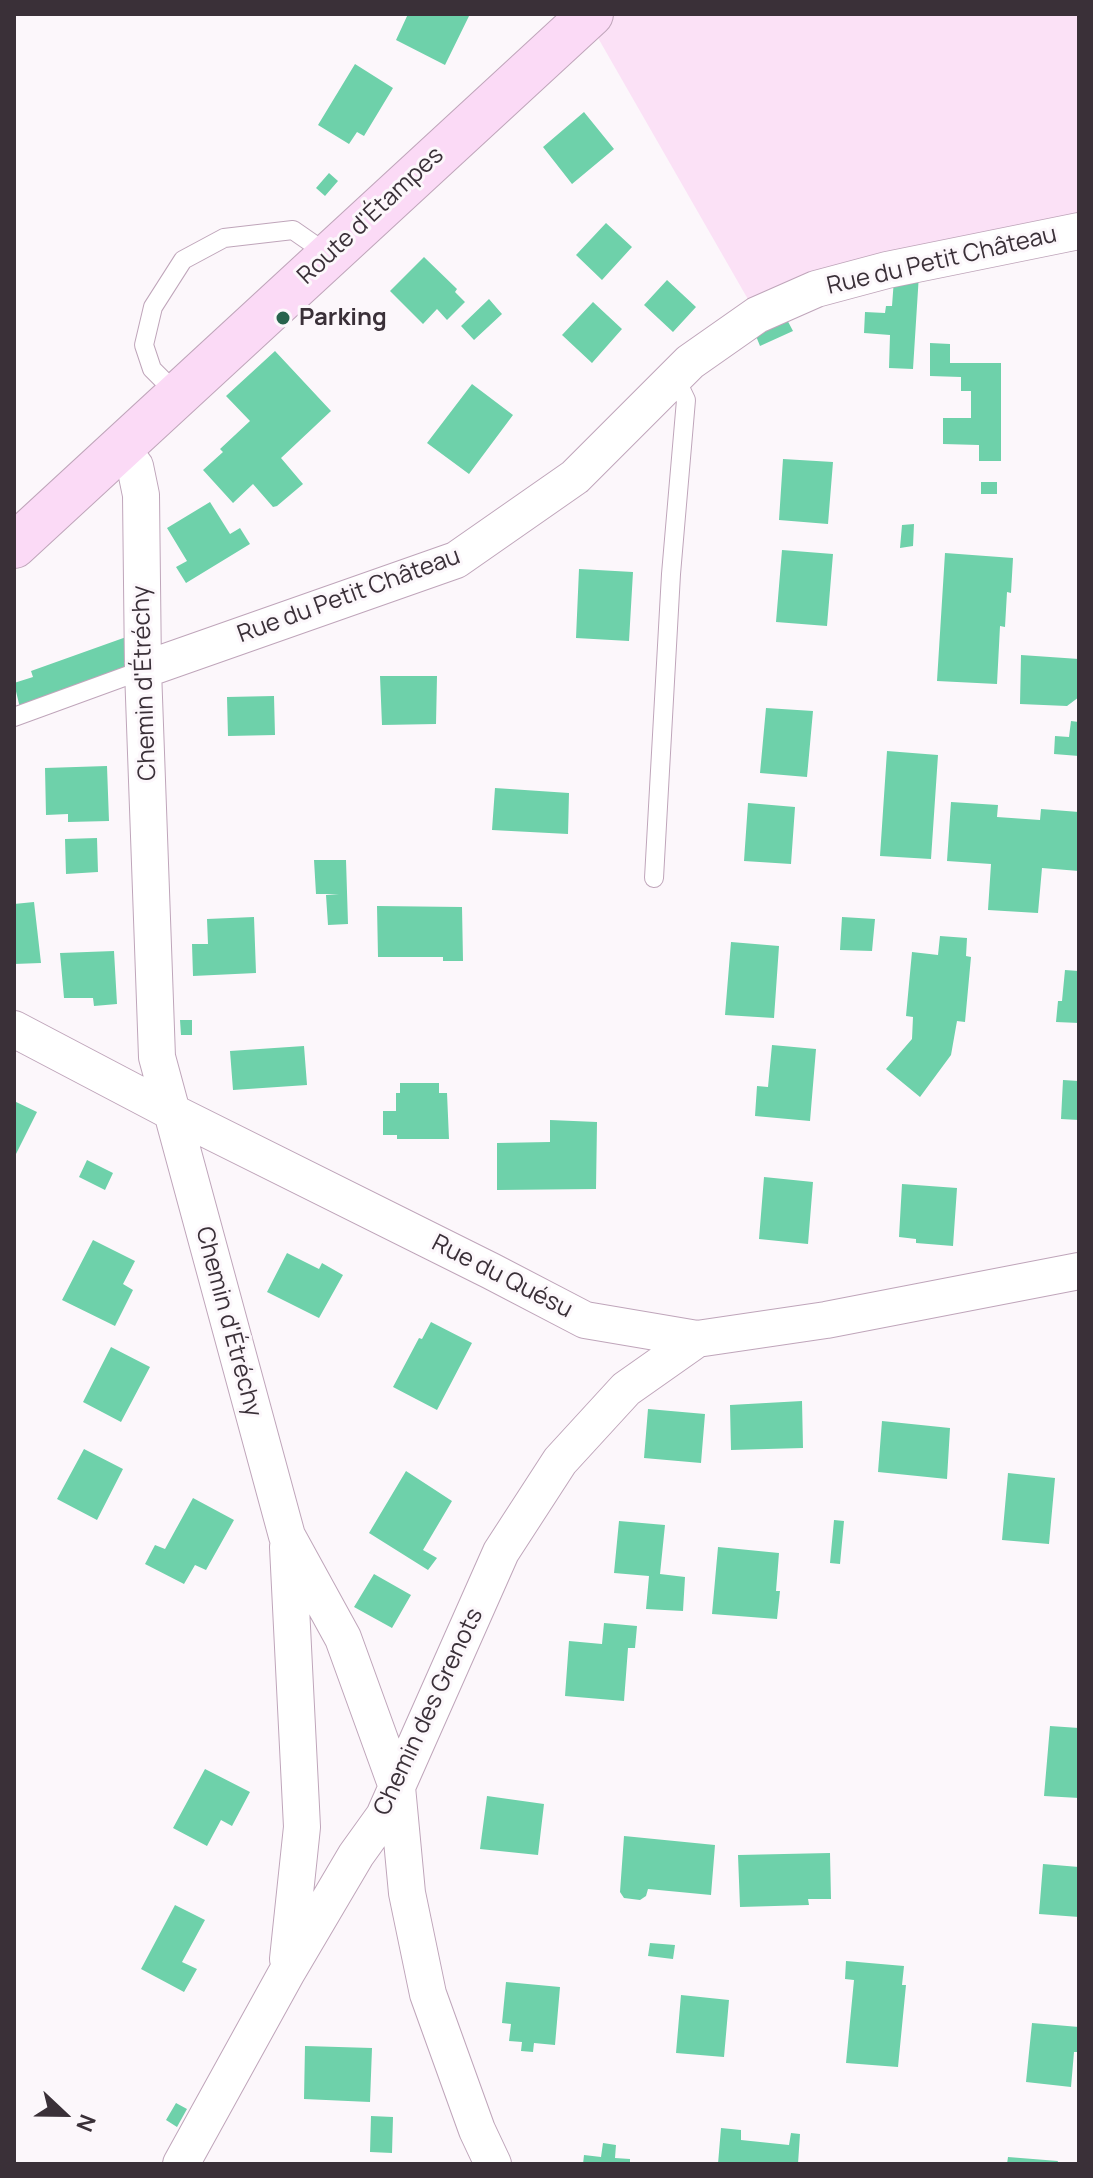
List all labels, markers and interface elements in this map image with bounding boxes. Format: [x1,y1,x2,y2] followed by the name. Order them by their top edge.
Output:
[292,141,450,291] street label: Route d'Étampes
[824,221,1060,301] street label: Rue du Petit Château
[299,304,387,332] place label: Parking
[274,309,292,327] marker: Parking
[234,542,464,650] street label: Rue du Petit Château
[127,585,163,781] street label: Chemin d'Étréchy
[189,1224,267,1420] street label: Chemin d'Étréchy
[427,1229,577,1325] street label: Rue du Quésu
[368,1604,490,1820] street label: Chemin des Grenots
[24,2074,104,2154] north arrow
[69,2110,103,2136] text: N

